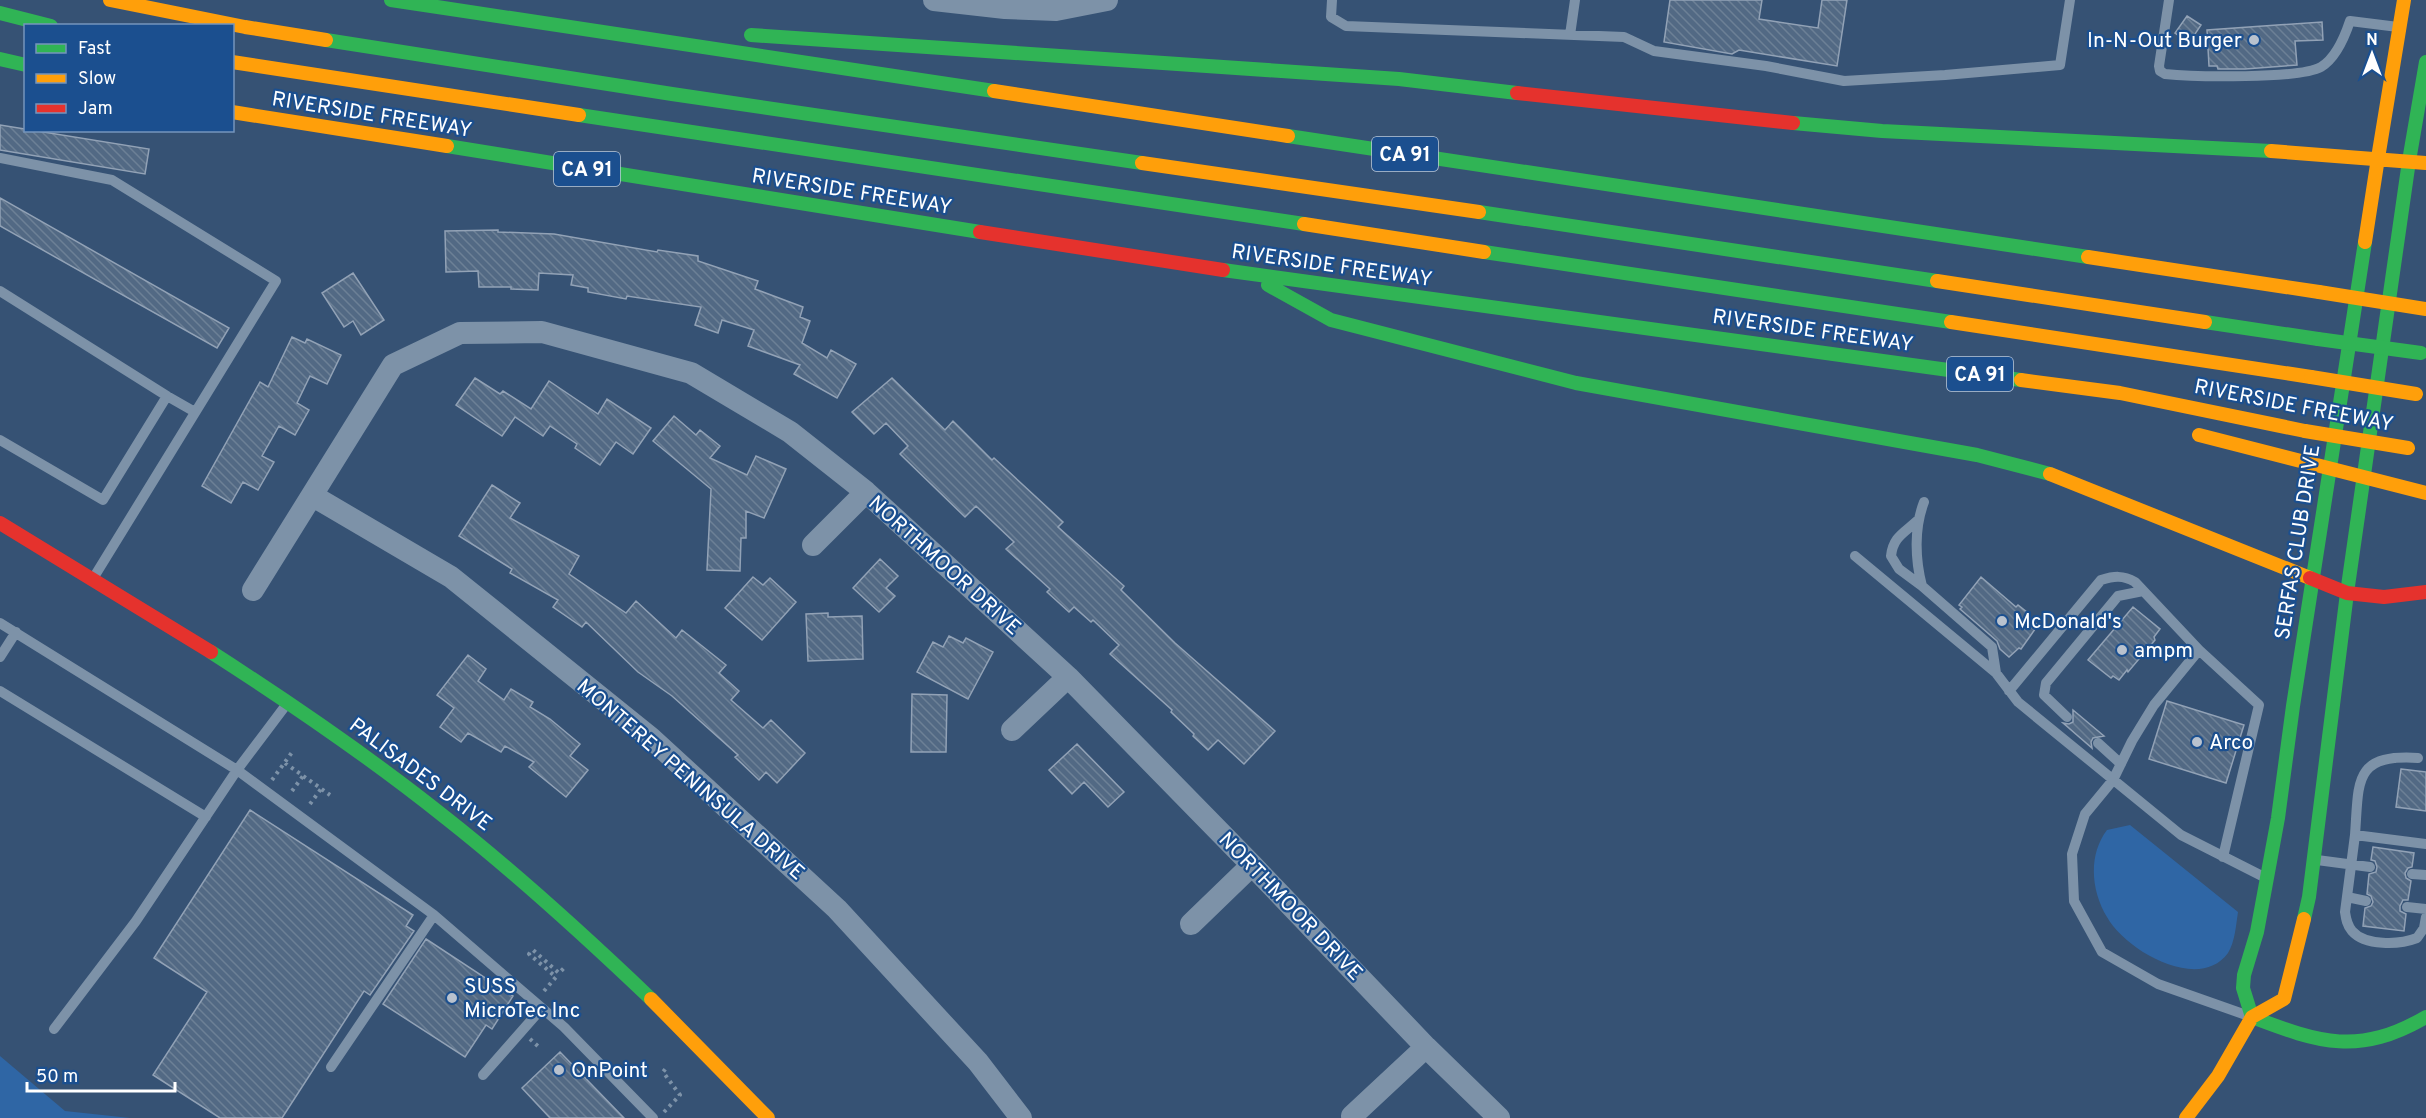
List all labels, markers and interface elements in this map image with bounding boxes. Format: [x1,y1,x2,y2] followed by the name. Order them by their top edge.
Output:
[24,24,234,132] legend
[2342,24,2402,84] north arrow
[2087,28,2242,55] place label: In-N-Out Burger
[2366,31,2378,51] text: N
[2247,33,2261,47] marker: In-N-Out Burger
[78,38,111,61] text: Fast
[78,68,116,91] text: Slow
[270,86,474,145] street label: RIVERSIDE FREEWAY
[78,98,113,121] text: Jam
[1372,137,1438,171] road number: CA 91
[554,152,620,186] road number: CA 91
[750,163,954,222] street label: RIVERSIDE FREEWAY
[1230,239,1434,294] street label: RIVERSIDE FREEWAY
[1711,304,1915,359] street label: RIVERSIDE FREEWAY
[1947,357,2013,391] road number: CA 91
[2192,374,2396,439] street label: RIVERSIDE FREEWAY
[2270,443,2327,642] street label: SERFAS CLUB DRIVE
[862,490,1026,642] street label: NORTHMOOR DRIVE
[2014,609,2122,636] place label: McDonald's
[1995,614,2009,628] marker: McDonald's
[2134,638,2193,665] place label: ampm
[2115,643,2129,657] marker: ampm
[570,674,810,887] street label: MONTEREY PENINSULA DRIVE
[343,713,497,838] street label: PALISADES DRIVE
[2209,730,2253,757] place label: Arco
[2190,735,2204,749] marker: Arco
[1212,827,1368,987] street label: NORTHMOOR DRIVE
[464,974,580,1025] place label: SUSS MicroTec Inc
[445,991,459,1005] marker: SUSS MicroTec Inc
[27,1055,176,1093] scale bar
[571,1058,648,1085] place label: OnPoint
[552,1063,566,1077] marker: OnPoint
[36,1066,78,1089] text: 50 m

